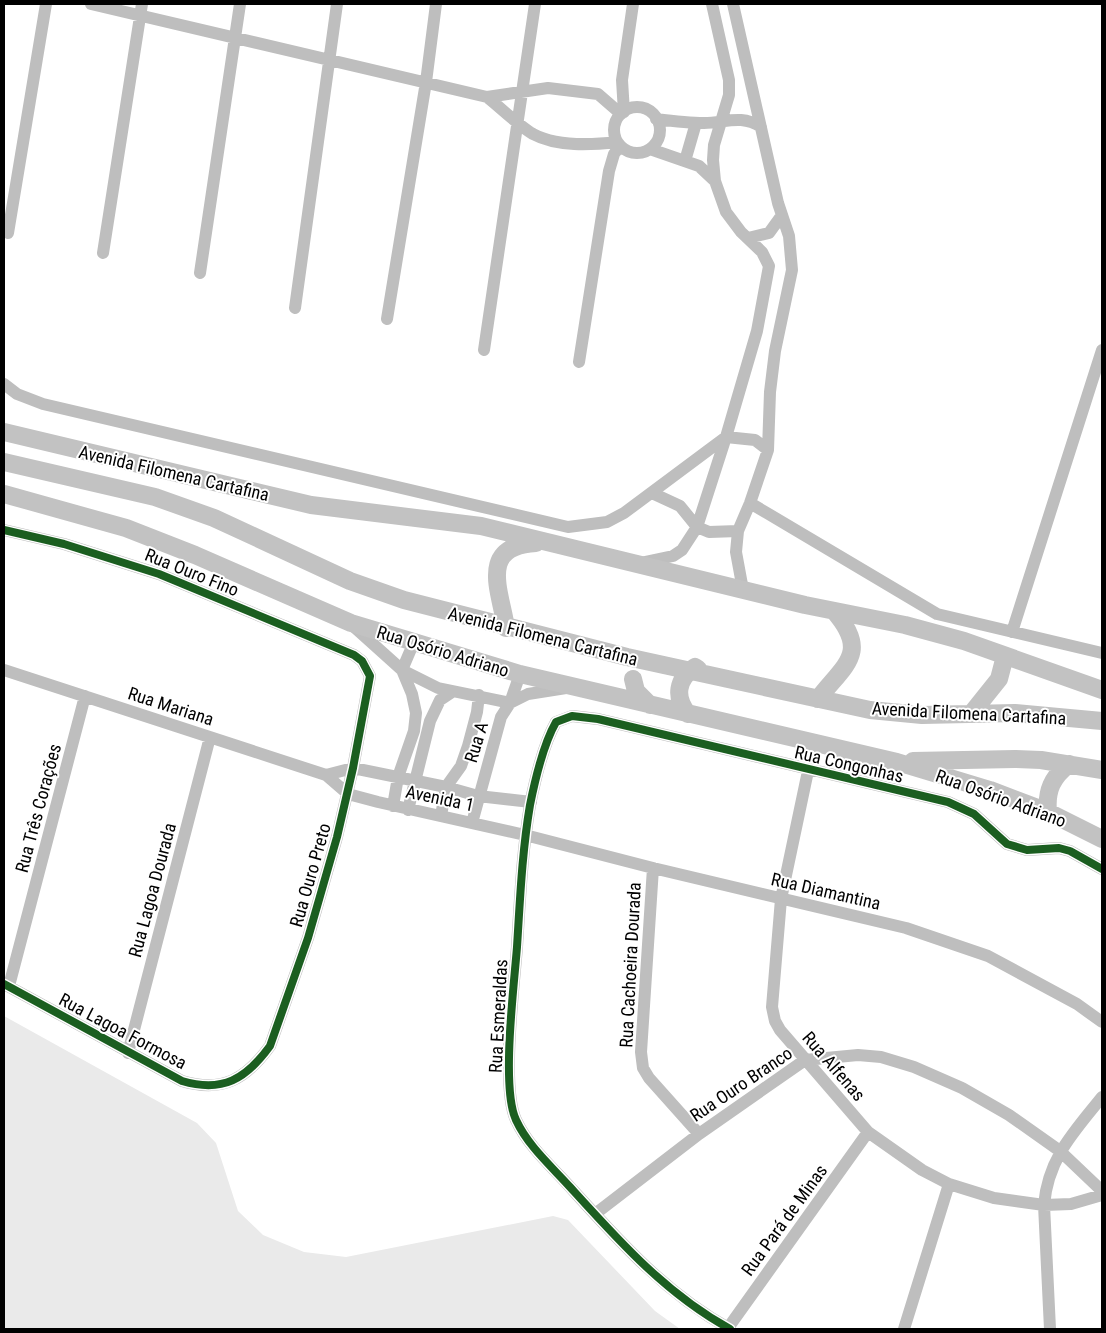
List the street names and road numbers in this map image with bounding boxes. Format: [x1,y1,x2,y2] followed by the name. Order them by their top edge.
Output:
[77,441,271,505] street label: Avenida Filomena Cartafina
[142,544,242,600] street label: Rua Ouro Fino
[446,602,640,670] street label: Avenida Filomena Cartafina
[374,621,512,681] street label: Rua Osório Adriano
[126,682,216,730] street label: Rua Mariana
[871,697,1067,729] street label: Avenida Filomena Cartafina
[460,719,492,765] street label: Rua A
[11,741,65,875] street label: Rua Três Corações
[792,741,906,787] street label: Rua Congonhas
[933,765,1069,831] street label: Rua Osório Adriano
[404,781,476,815] street label: Avenida 1
[124,821,180,959] street label: Rua Lagoa Dourada
[285,821,335,929] street label: Rua Ouro Preto
[769,868,883,914] street label: Rua Diamantina
[615,882,645,1048] street label: Rua Cachoeira Dourada
[485,959,511,1073] street label: Rua Esmeraldas
[56,989,190,1073] street label: Rua Lagoa Formosa
[798,1027,870,1105] street label: Rua Alfenas
[686,1042,796,1126] street label: Rua Ouro Branco
[737,1160,831,1280] street label: Rua Pará de Minas

